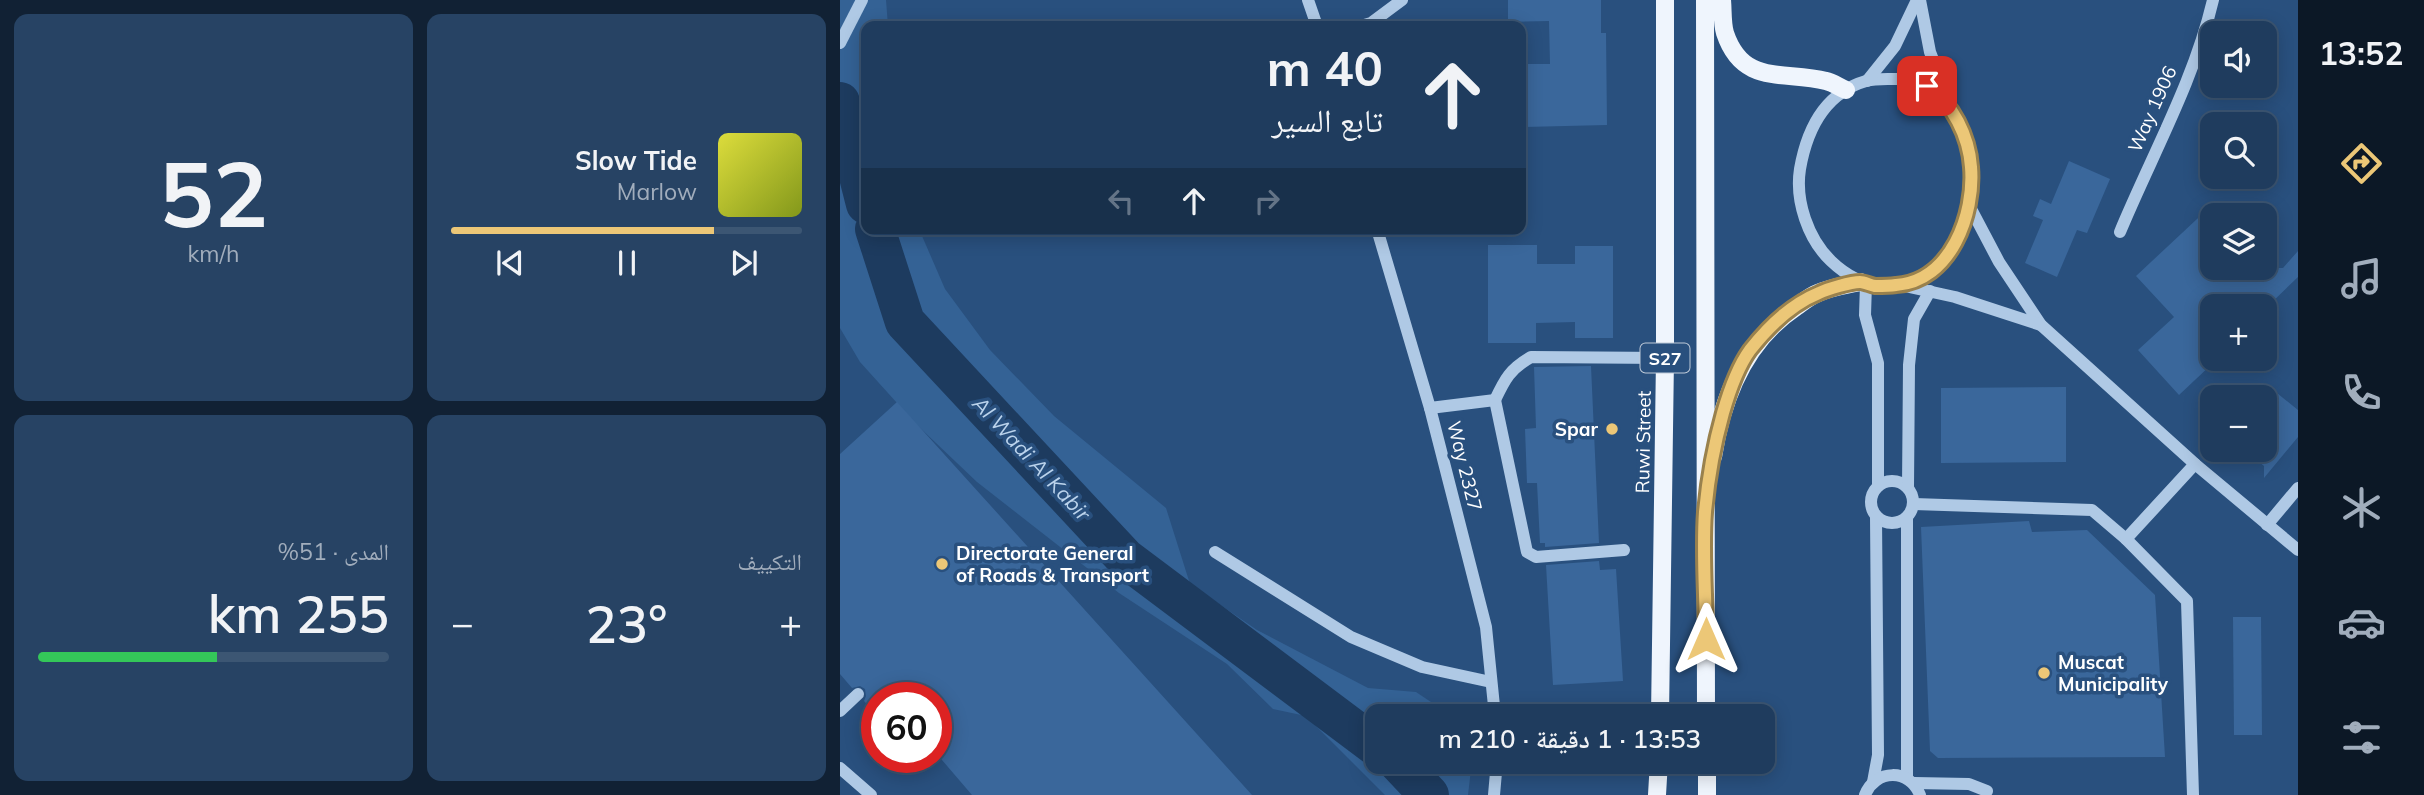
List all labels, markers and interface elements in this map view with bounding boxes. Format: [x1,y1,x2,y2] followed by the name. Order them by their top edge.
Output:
[2200,21,2277,462] map controls
[2200,21,2277,98] button: sound
[2319,33,2403,73] text: 13:52
[1267,37,1383,98] text: 40 m
[1407,49,1498,140] icon: ahead
[1897,56,1957,116] pin
[2122,62,2182,156] street label: Way 1906
[1908,67,1946,105] icon: arrive
[1271,100,1383,140] text: تابع السير
[2200,112,2277,189] button: search
[159,136,268,250] text: 52
[2337,139,2386,188] icon: directions
[575,144,697,177] text: Slow Tide
[617,177,697,206] text: Marlow
[1102,182,1140,220] icon: left
[1175,182,1213,220] icon: ahead
[1248,182,1286,220] icon: right
[2200,203,2277,280] button: layers
[187,239,240,268] text: km/h
[491,244,529,282] icon: previous
[608,244,646,282] icon: pause
[725,244,763,282] icon: next
[2337,254,2386,303] icon: music
[2200,294,2277,371] button: +
[1640,344,1690,372] road number: S27
[2337,368,2386,417] icon: phone
[2200,385,2277,462] button: −
[967,390,1097,527] water label: Al Wadi Al Kabir
[1630,390,1656,494] street label: Ruwi Street
[1555,417,1599,441] place label: Spar
[1442,418,1488,514] street label: Way 2327
[1604,421,1620,437] marker: Spar
[2337,483,2386,532] icon: climate
[278,537,389,566] text: المدى · 51%
[956,541,1149,587] place label: Directorate General of Roads & Transport
[737,547,802,576] text: التكييف
[934,556,950,572] marker: Directorate General of Roads & Transport
[208,581,389,646] text: 255 km
[586,591,667,656] text: 23°
[2337,598,2386,647] icon: car
[451,599,474,647] text: −
[779,599,802,647] text: +
[1669,602,1743,676] position arrow
[2058,650,2169,696] place label: Muscat Municipality
[2036,665,2052,681] marker: Muscat Municipality
[861,682,952,773] speed limit sign: 60
[2337,713,2386,762] icon: filters
[1439,722,1701,755] text: 13:53 · 1 دقيقة · 210 m

